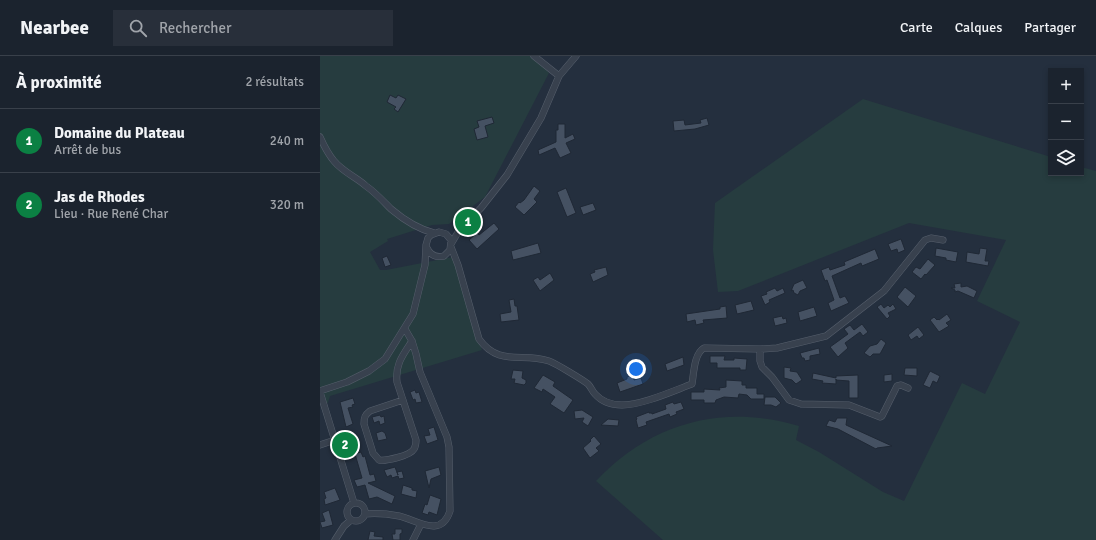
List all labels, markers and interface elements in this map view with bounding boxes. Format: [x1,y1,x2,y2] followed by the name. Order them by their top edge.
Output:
[113,10,393,46] search box
[20,16,89,40] text: Nearbee
[127,17,149,39] icon: search
[159,19,232,37] text: Rechercher
[900,19,933,36] text: Carte
[955,19,1002,36] text: Calques
[1024,19,1076,36] text: Partager
[1048,68,1084,176] map controls
[1048,68,1084,104] button: +
[16,72,102,93] text: À proximité
[245,74,304,90] text: 2 résultats
[1048,104,1084,140] button: −
[54,124,185,142] text: Domaine du Plateau
[25,133,33,149] text: 1
[270,133,304,149] text: 240 m
[1048,140,1084,176] button: layers
[54,142,121,158] text: Arrêt de bus
[54,188,145,206] text: Jas de Rhodes
[25,197,33,213] text: 2
[270,197,304,213] text: 320 m
[54,206,168,222] text: Lieu · Rue René Char
[455,207,481,237] pin: 1
[626,359,646,379] your location
[332,430,358,460] pin: 2

